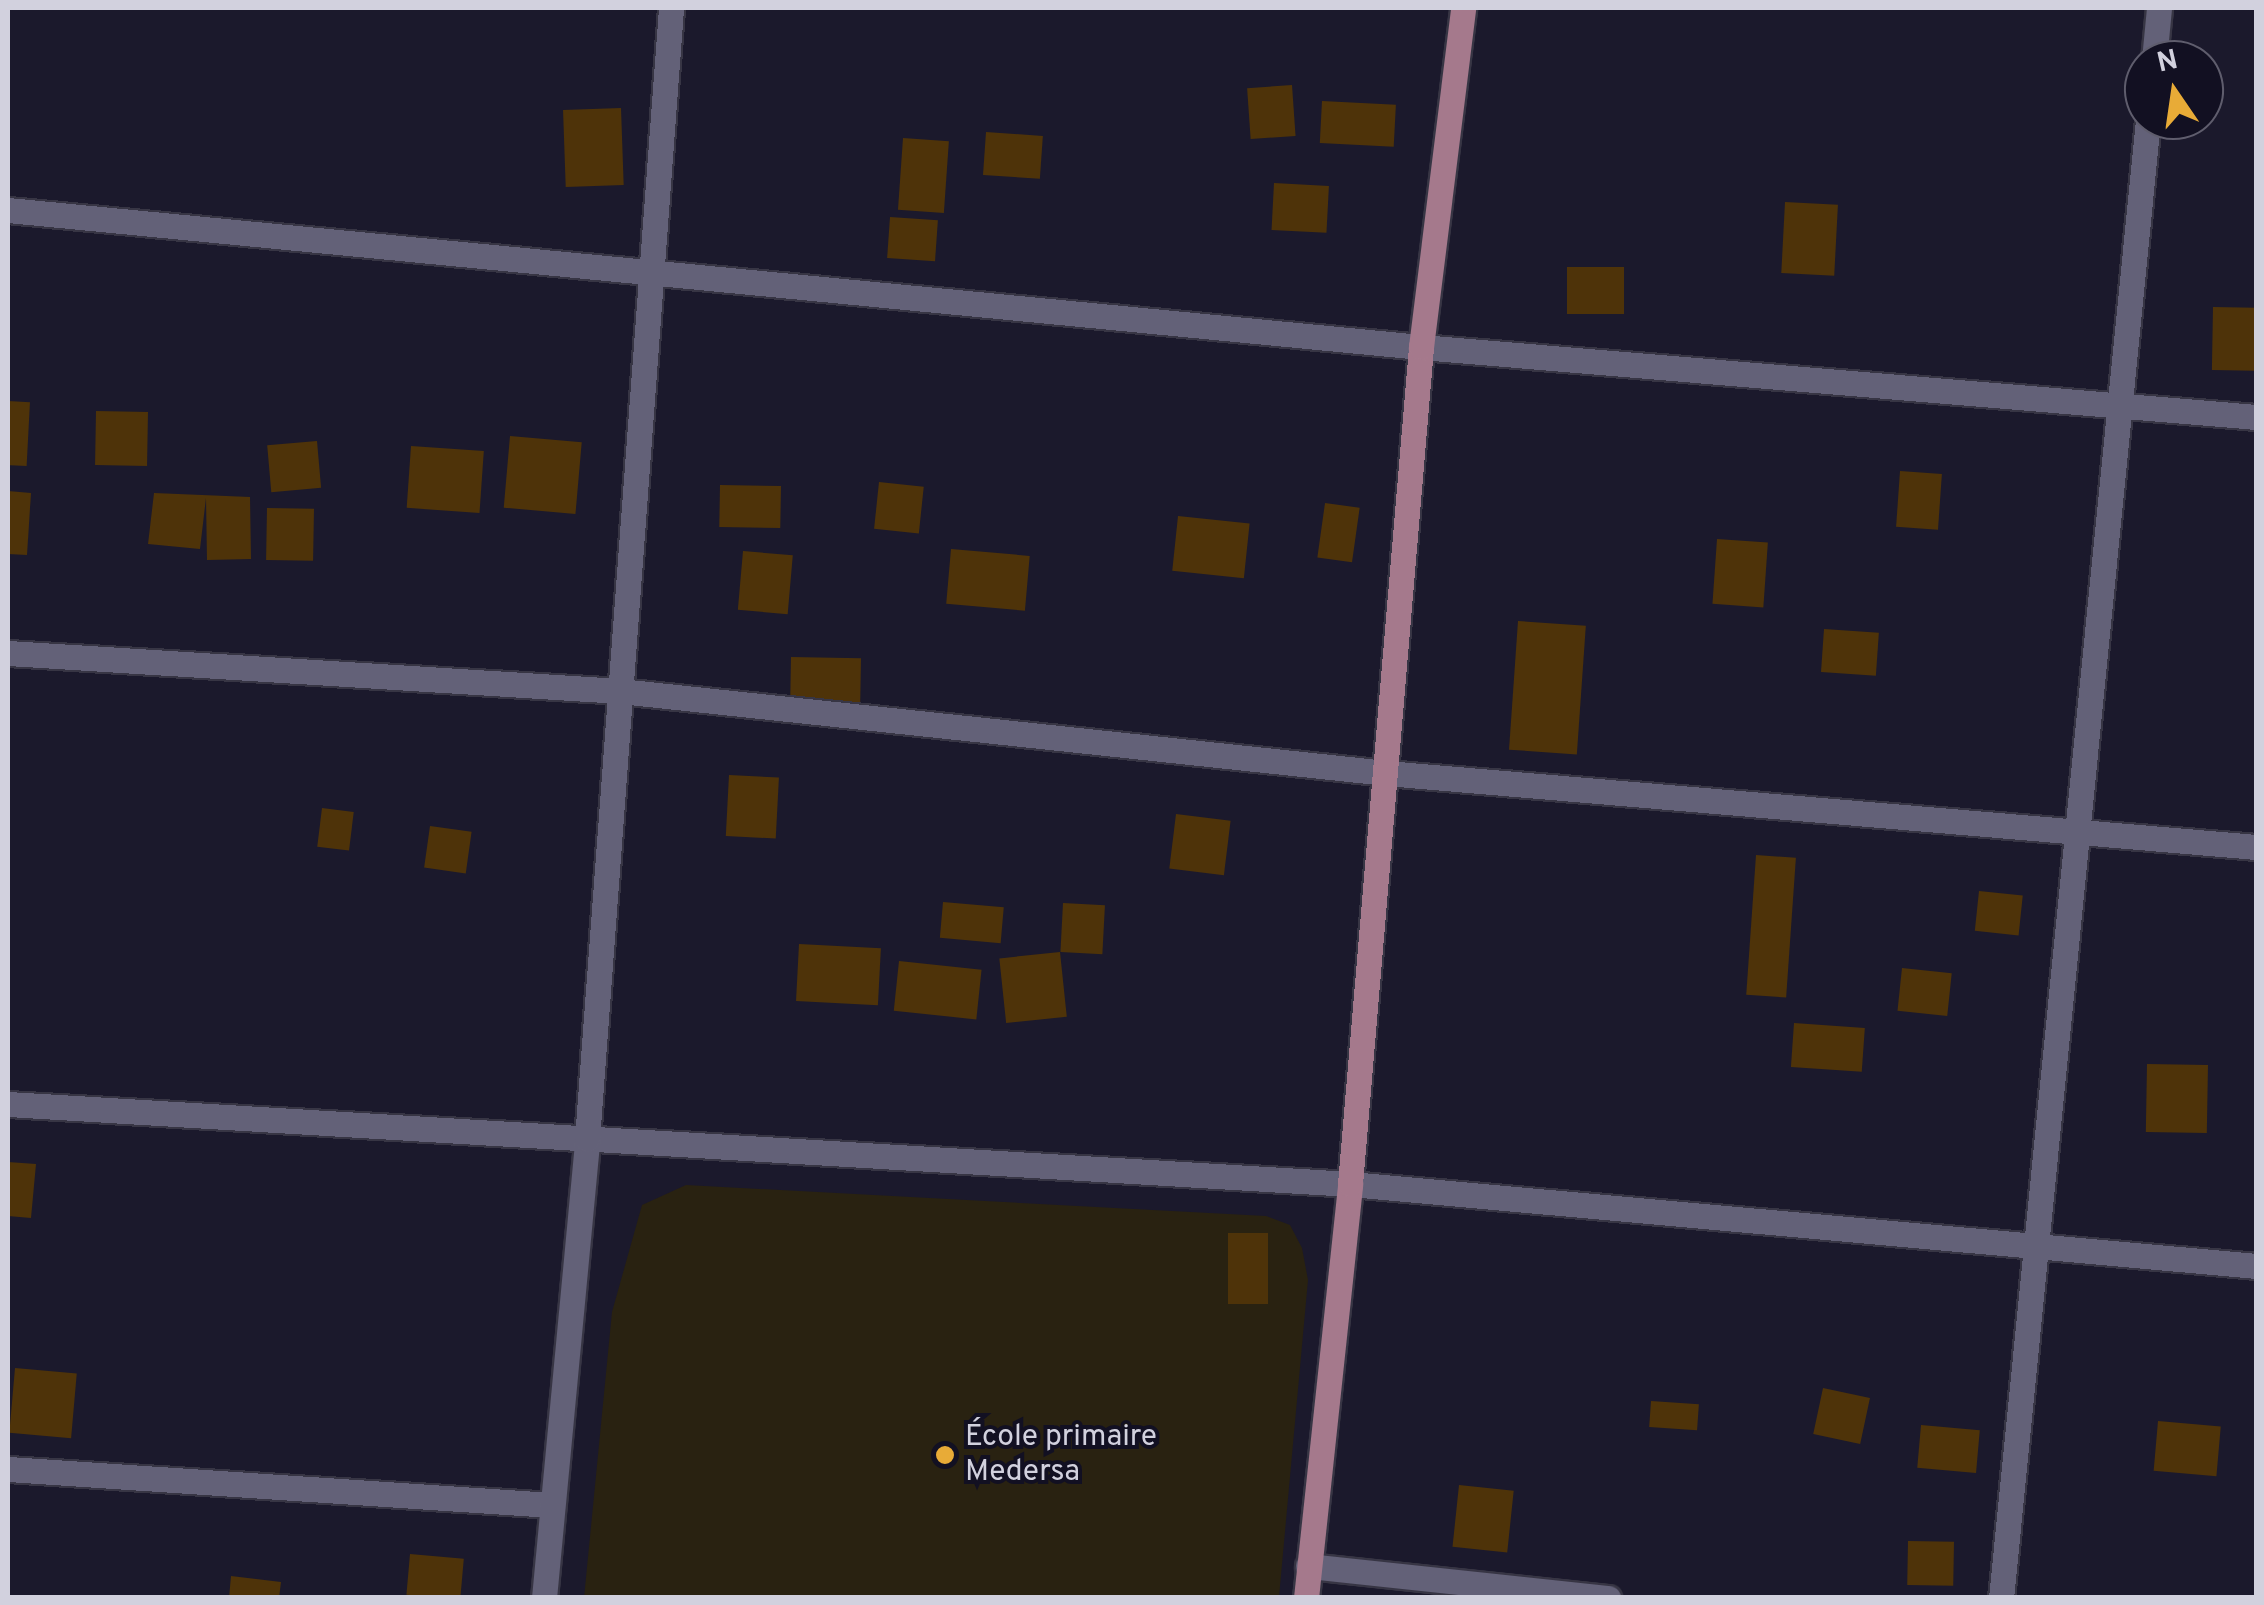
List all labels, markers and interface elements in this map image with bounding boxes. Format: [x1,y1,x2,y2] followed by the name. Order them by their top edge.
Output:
[2124,40,2224,140] north arrow
[2154,43,2182,83] text: N
[965,1420,1157,1490] place label: École primaire Medersa
[934,1444,956,1466] marker: École primaire Medersa

